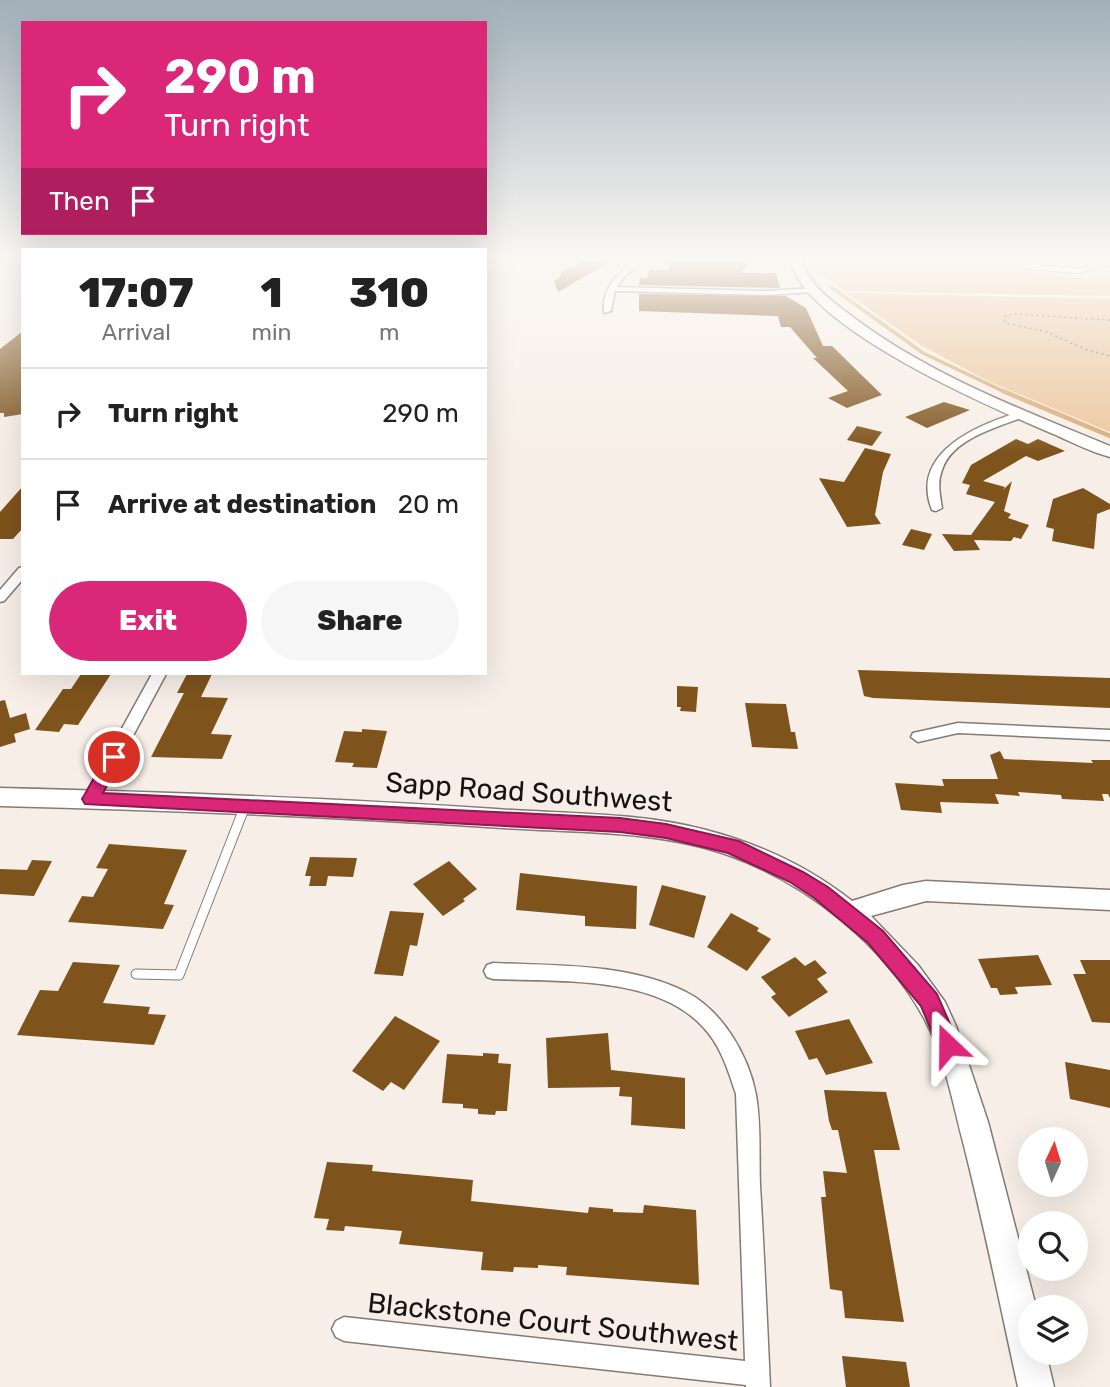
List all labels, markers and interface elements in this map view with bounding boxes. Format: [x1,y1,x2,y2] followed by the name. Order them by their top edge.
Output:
[164,47,316,105] text: 290 m
[49,49,140,140] icon: right
[164,106,309,144] text: Turn right
[124,182,162,220] icon: arrive
[49,186,110,217] text: Then
[79,268,194,318] text: 17:07
[260,268,283,318] text: 1
[349,268,429,318] text: 310
[102,318,171,346] text: Arrival
[251,318,291,346] text: min
[379,318,399,346] text: m
[49,395,87,433] icon: right
[108,398,238,429] text: Turn right
[382,398,459,429] text: 290 m
[49,486,87,524] icon: arrive
[108,489,376,520] text: Arrive at destination
[398,489,459,520] text: 20 m
[49,581,247,661] button: Exit
[261,581,459,661] button: Share
[84,727,144,787] pin
[95,738,133,776] icon: arrive
[384,766,674,818] street label: Sapp Road Southwest
[911,1008,985,1082] position arrow
[1018,1127,1088,1197] north arrow
[1018,1127,1088,1365] map controls
[1018,1211,1088,1281] button: search
[366,1286,740,1358] street label: Blackstone Court Southwest
[1018,1295,1088,1365] button: layers

